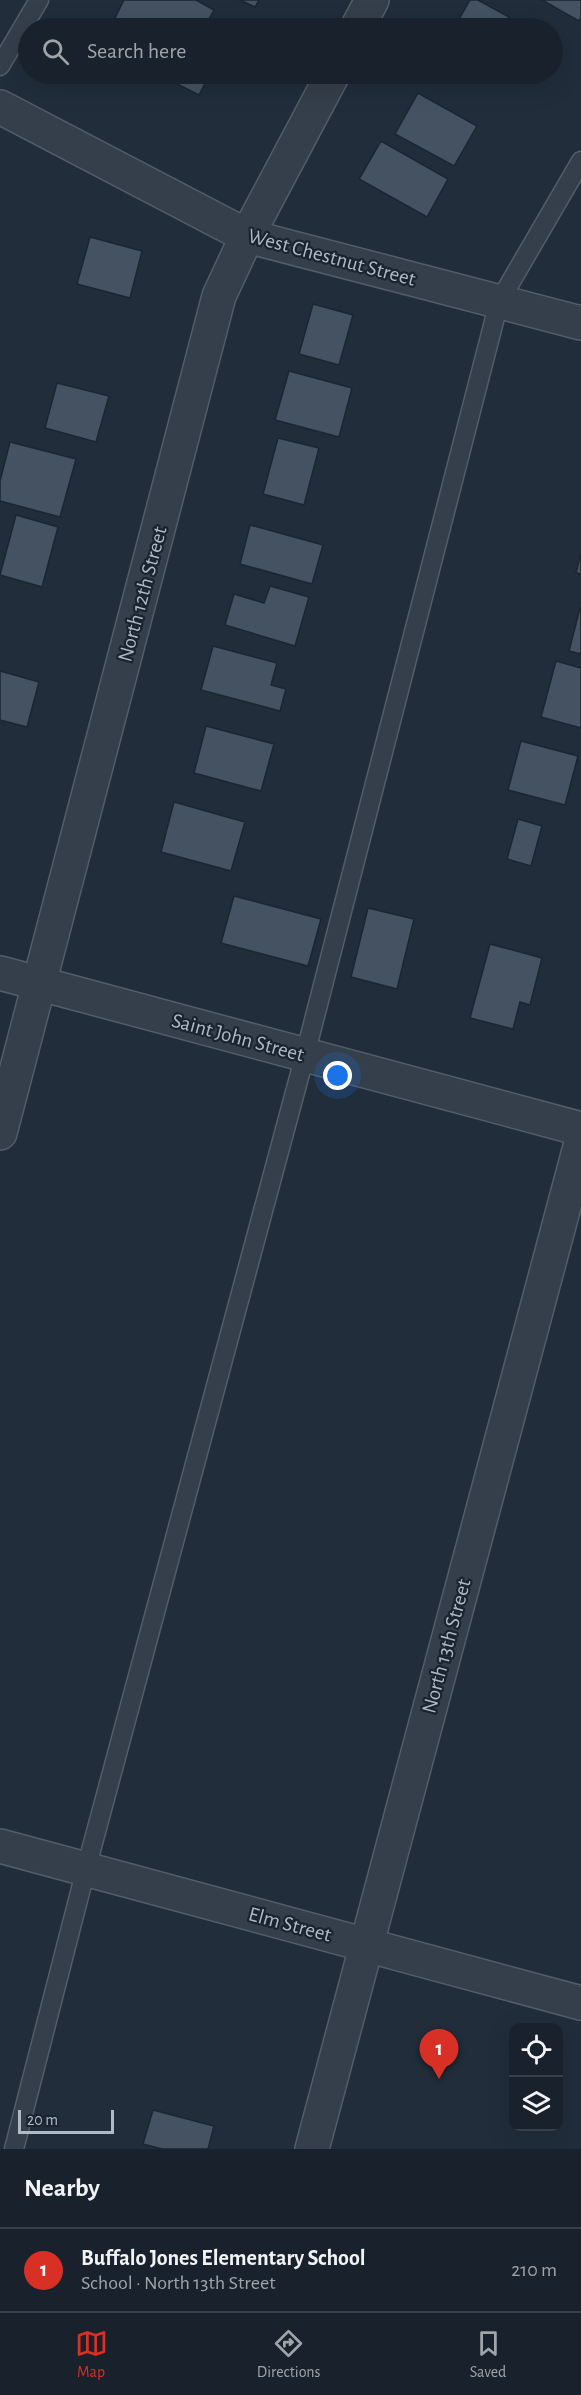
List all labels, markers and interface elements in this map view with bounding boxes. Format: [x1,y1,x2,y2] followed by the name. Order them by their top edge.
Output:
[18,18,563,84] search box
[39,35,72,68] icon: search
[87,40,186,62] text: Search here
[246,225,418,290] street label: West Chestnut Street
[114,524,171,664] street label: North 12th Street
[169,1010,307,1065] street label: Saint John Street
[323,1061,352,1090] your location
[418,1576,475,1716] street label: North 13th Street
[246,1903,334,1946] street label: Elm Street
[509,2023,563,2131] map controls
[509,2023,563,2077] button: locate
[420,2030,458,2079] pin: 1
[509,2077,563,2131] button: layers
[18,2107,114,2134] scale bar
[27,2112,58,2128] text: 20 m
[24,2175,100,2201] text: Nearby
[81,2247,366,2269] text: Buffalo Jones Elementary School
[40,2260,47,2280] text: 1
[511,2260,557,2280] text: 210 m
[81,2273,276,2293] text: School · North 13th Street
[75,2327,108,2382] tab: Map
[257,2327,321,2382] tab: Directions
[470,2327,506,2382] tab: Saved

